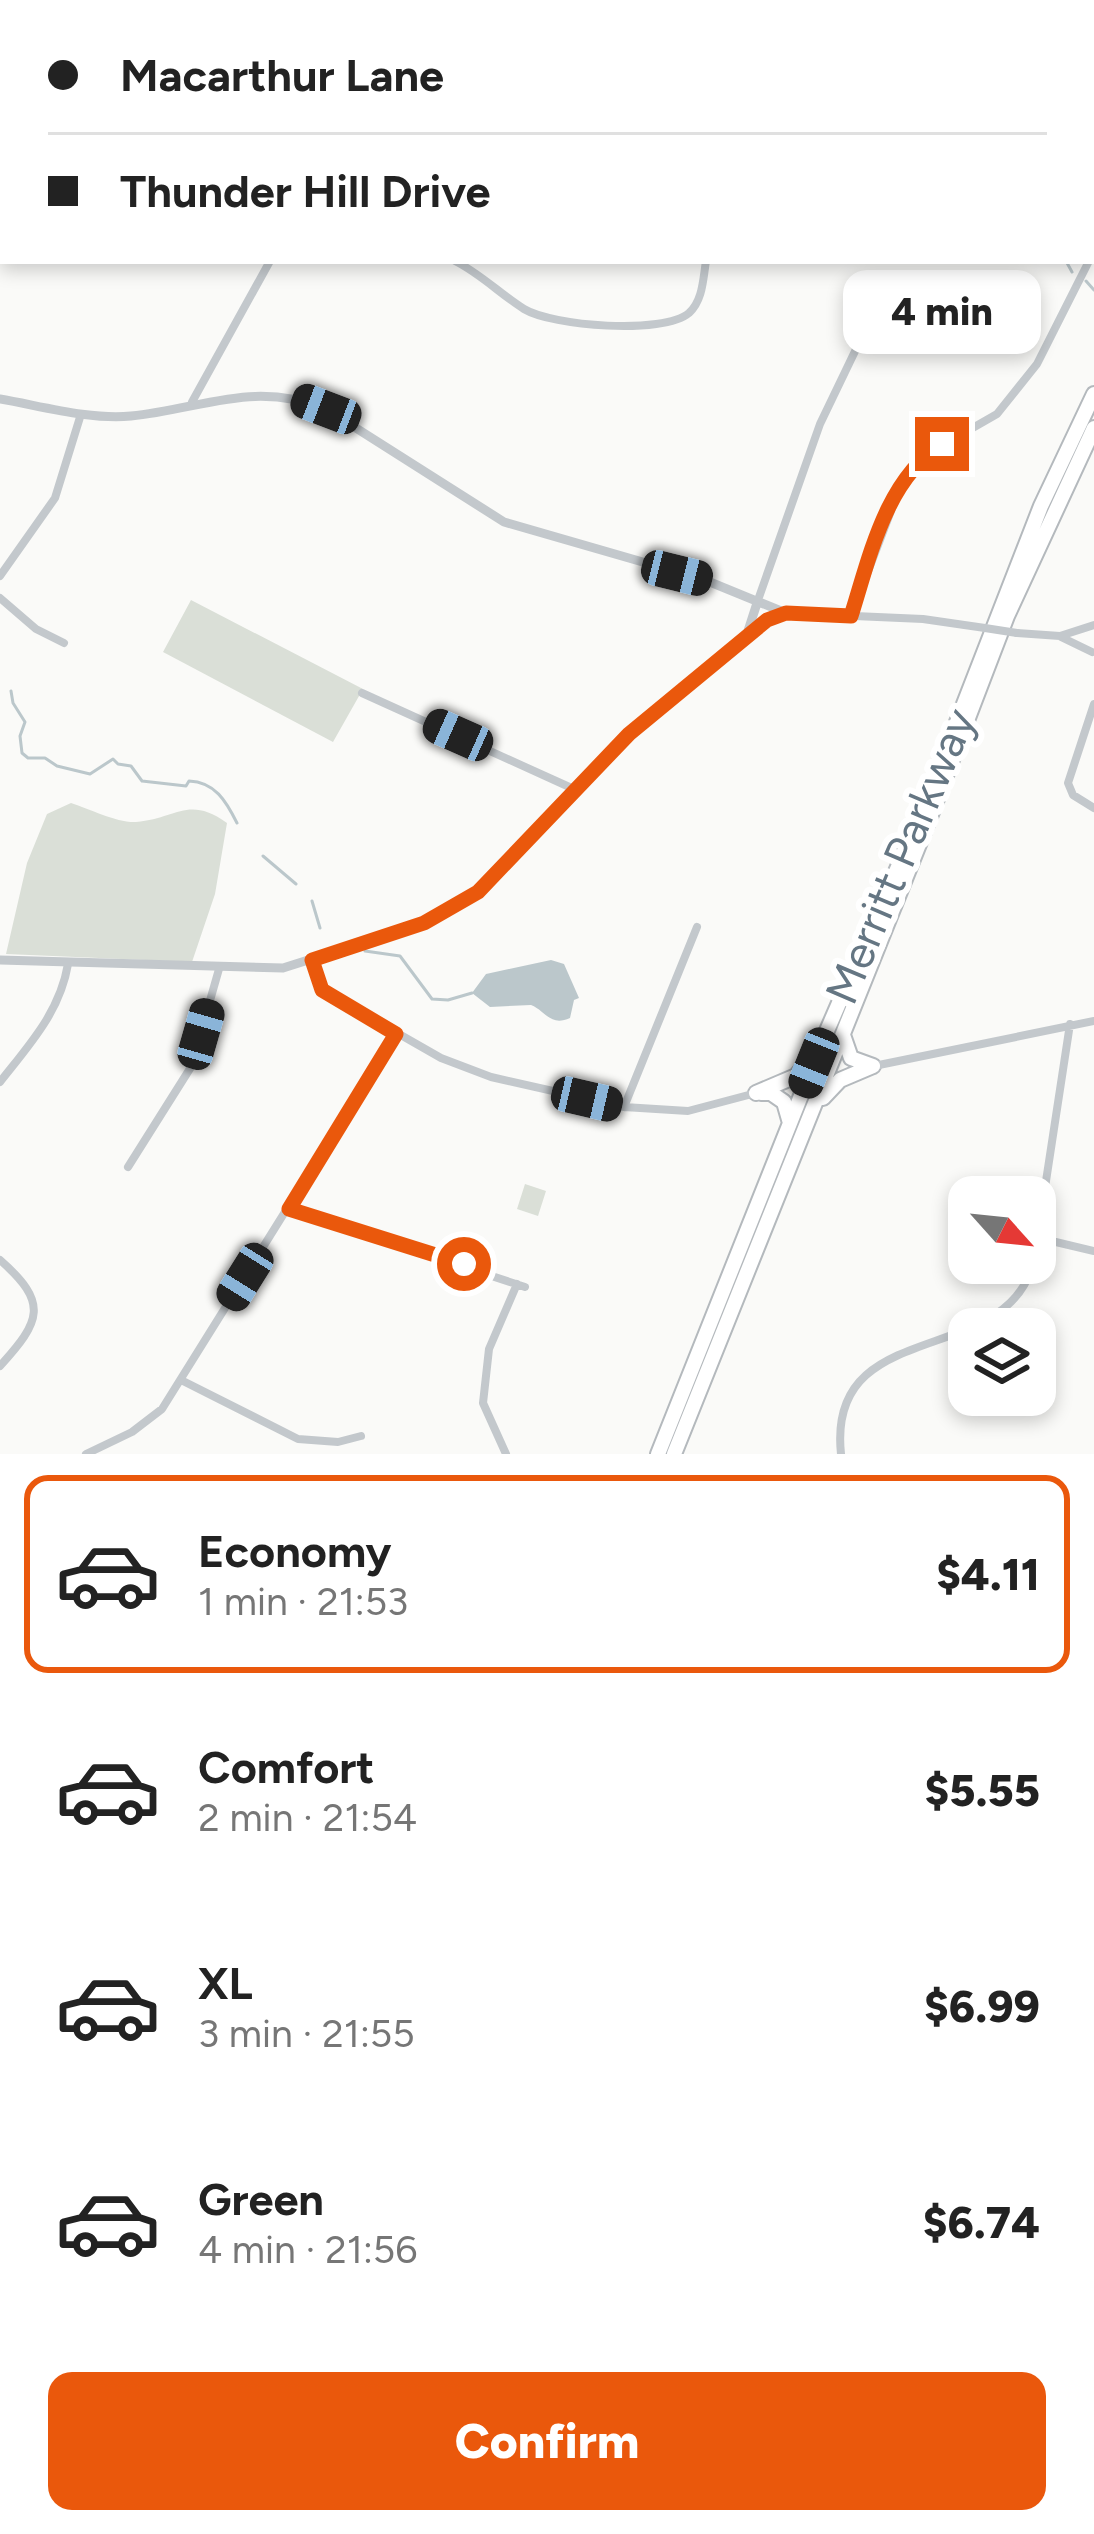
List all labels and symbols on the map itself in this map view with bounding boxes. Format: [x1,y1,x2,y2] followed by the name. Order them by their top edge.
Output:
[843,270,1041,354] callout: 4 min
[286,379,366,439] car
[915,417,969,471] route end
[638,547,716,599] car
[814,700,987,1012] street label: Merritt Parkway
[418,704,498,766] car
[174,994,228,1074] car
[784,1023,844,1103] car
[548,1073,626,1125] car
[948,1176,1056,1284] north arrow
[211,1237,279,1317] car
[437,1237,491,1291] route start

